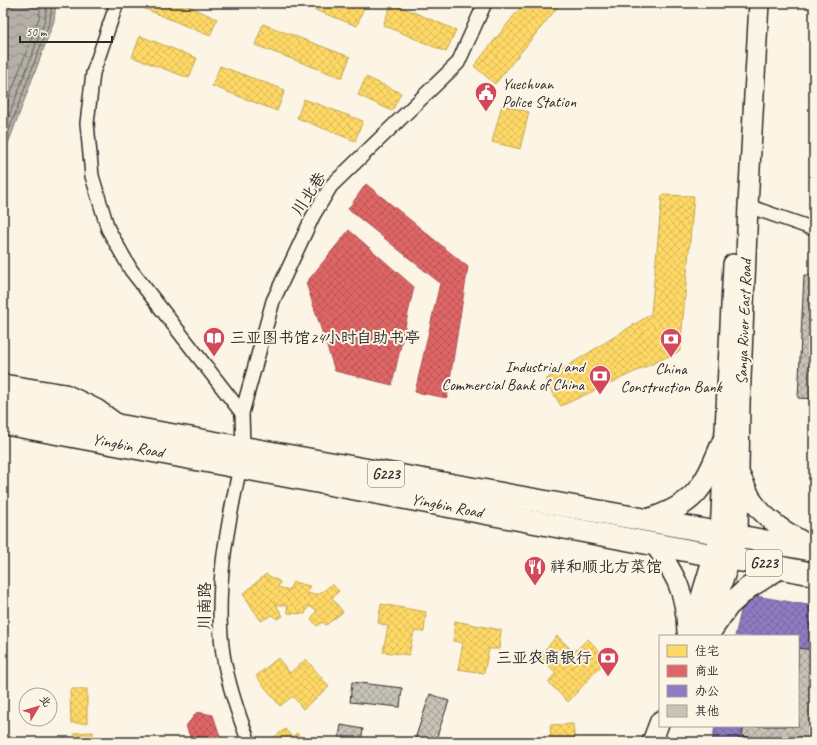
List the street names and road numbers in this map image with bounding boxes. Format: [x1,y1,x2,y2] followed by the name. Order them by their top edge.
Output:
[288,168,330,220] street label: 川北巷
[732,256,756,385] street label: Sanya River East Road
[91,429,168,463] street label: Yingbin Road
[368,461,404,487] road number: G223
[410,489,487,523] street label: Yingbin Road
[746,550,782,576] road number: G223
[195,582,215,630] street label: 川南路

